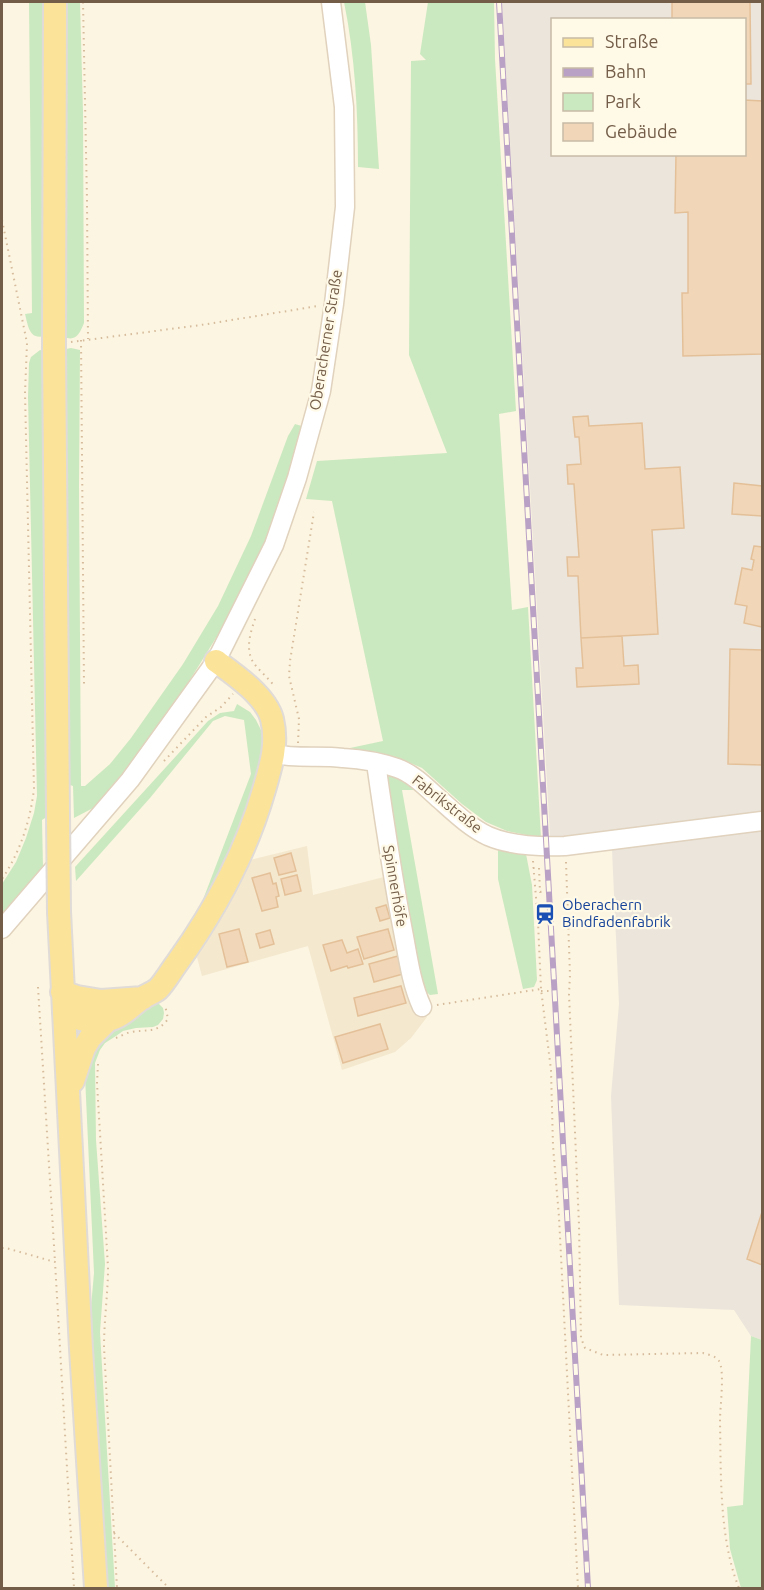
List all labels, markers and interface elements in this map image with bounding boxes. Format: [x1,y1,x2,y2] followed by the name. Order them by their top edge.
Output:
[551,18,746,156] legend
[605,31,658,51] text: Straße
[605,61,646,81] text: Bahn
[605,91,641,111] text: Park
[605,121,677,141] text: Gebäude
[306,268,345,411] street label: Oberacherner Straße
[409,771,486,836] street label: Fabrikstraße
[380,844,411,928] street label: Spinnerhöfe
[562,896,671,930] place label: Oberachern Bindfadenfabrik
[533,902,557,926] station icon: Oberachern Bindfadenfabrik

